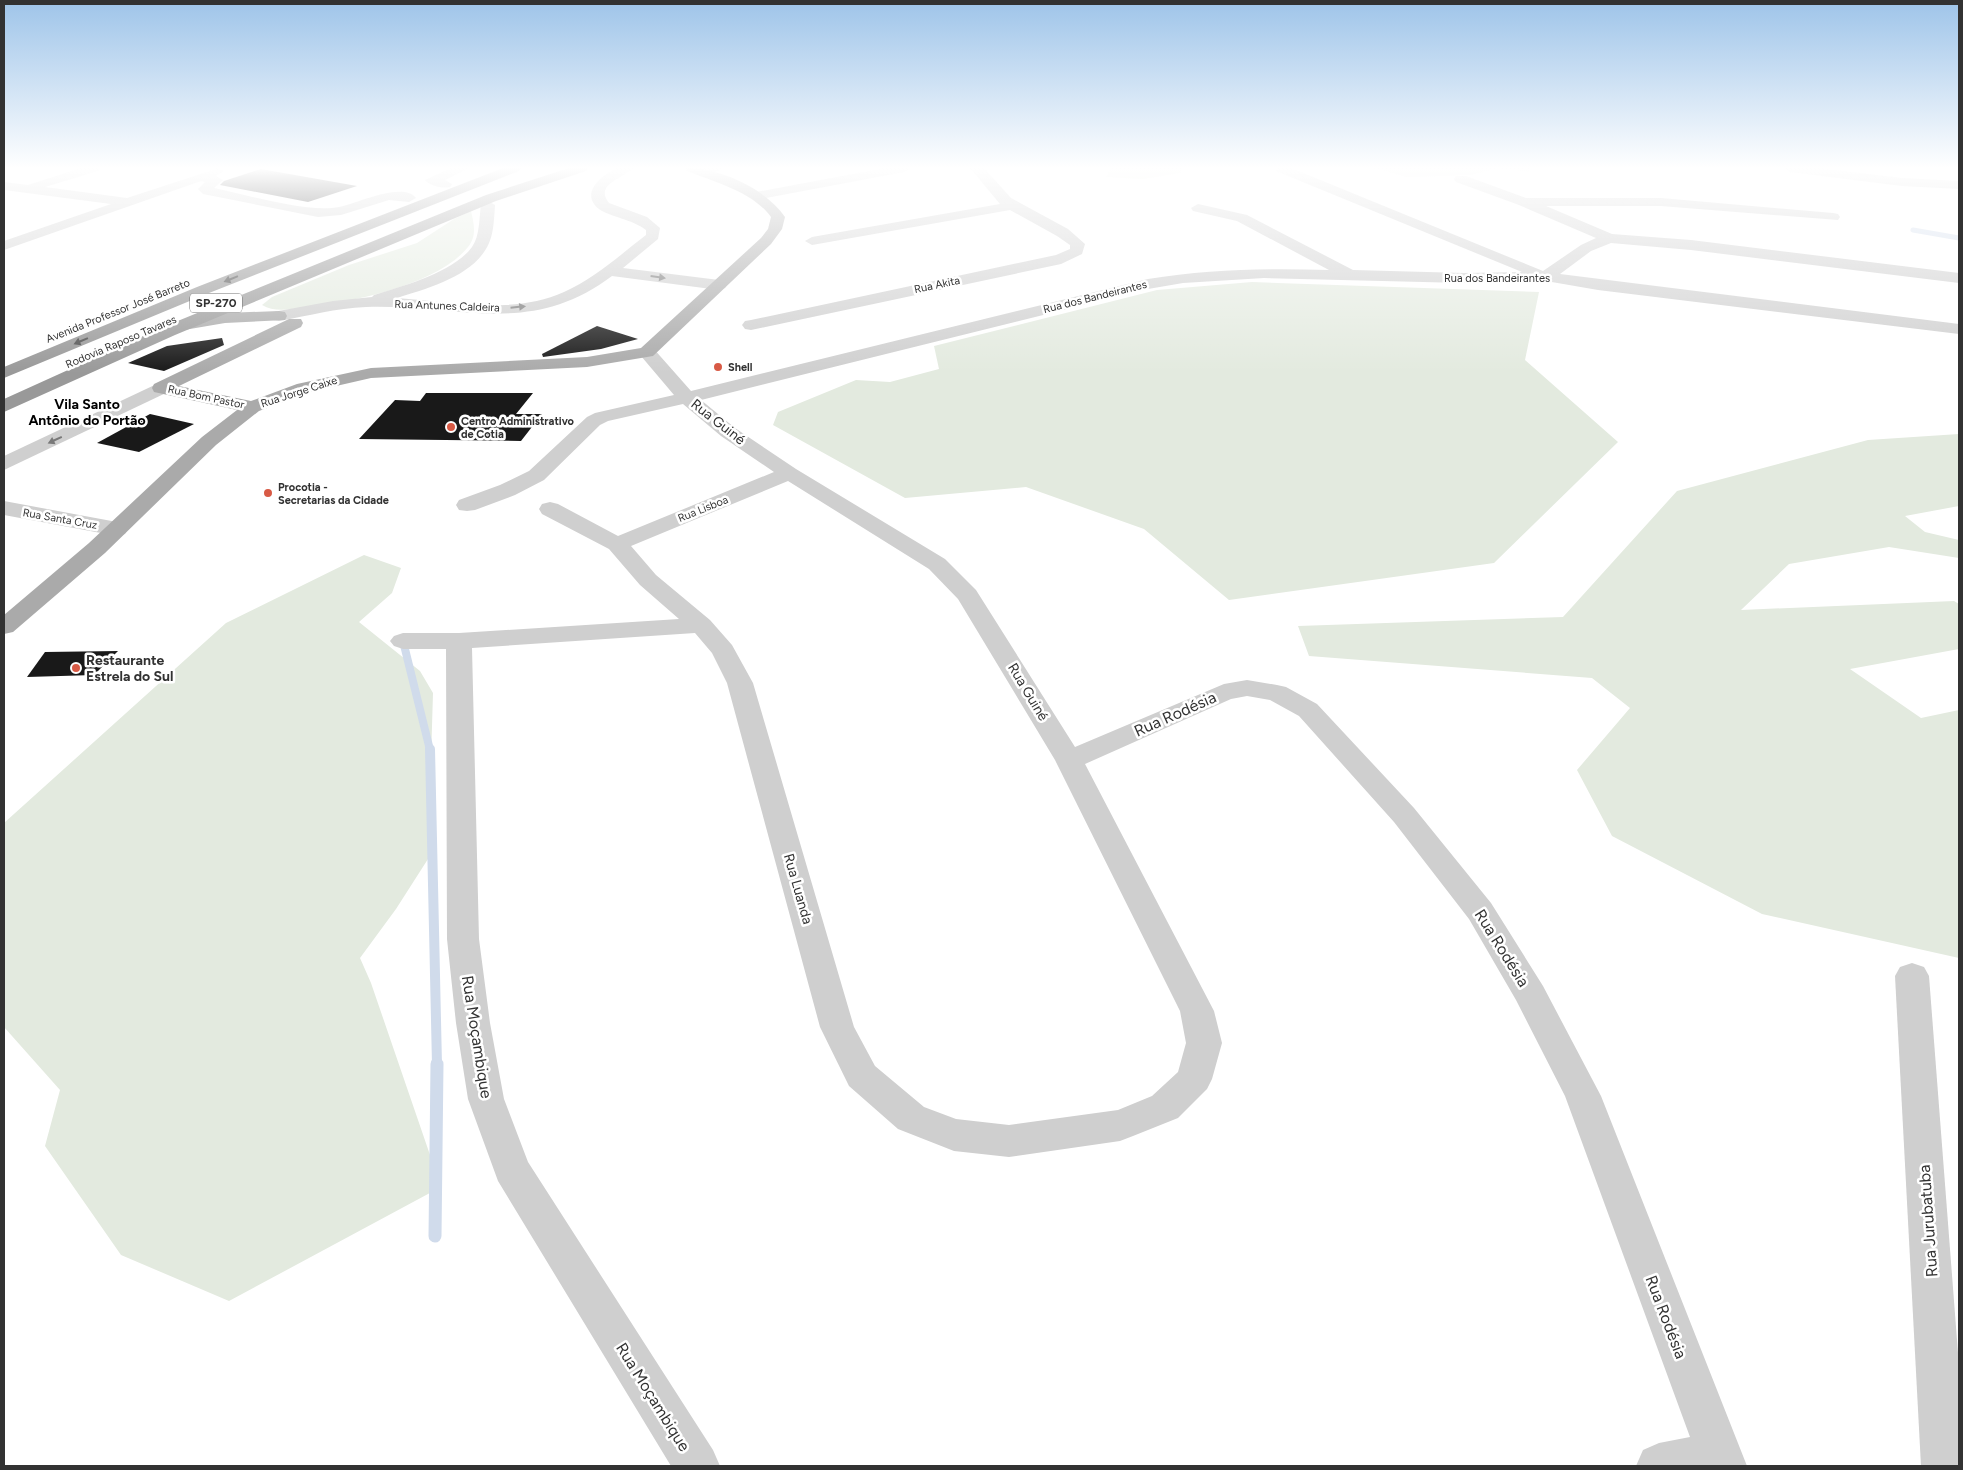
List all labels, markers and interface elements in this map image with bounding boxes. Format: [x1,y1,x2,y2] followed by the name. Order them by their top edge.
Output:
[1444,272,1550,285] street label: Rua dos Bandeirantes
[651,273,667,281] one-way arrow
[913,274,961,296] street label: Rua Akita
[223,275,238,283] one-way arrow
[44,276,192,346] street label: Avenida Professor José Barreto
[1042,278,1148,316] street label: Rua dos Bandeirantes
[190,294,242,312] road number: SP-270
[394,298,500,314] street label: Rua Antunes Caldeira
[510,303,526,311] one-way arrow
[64,313,178,371] street label: Rodovia Raposo Tavares
[74,338,88,346] one-way arrow
[712,361,724,373] marker: Shell
[728,361,753,374] place label: Shell
[259,374,339,410] street label: Rua Jorge Caixe
[167,383,246,411] street label: Rua Bom Pastor
[687,395,749,449] street label: Rua Guiné
[28,396,146,429] district label: Vila Santo Antônio do Portão
[461,415,575,441] place label: Centro Administrativo de Cotia
[445,421,457,433] marker: Centro Administrativo de Cotia
[47,436,62,445] one-way arrow
[278,481,389,507] place label: Procotia - Secretarias da Cidade
[262,487,274,499] marker: Procotia - Secretarias da Cidade
[676,493,730,525] street label: Rua Lisboa
[22,506,98,532] street label: Rua Santa Cruz
[86,652,173,685] place label: Restaurante Estrela do Sul
[1004,660,1052,724] street label: Rua Guiné
[70,662,82,674] marker: Restaurante Estrela do Sul
[1131,687,1219,741] street label: Rua Rodésia
[780,852,816,926] street label: Rua Luanda
[1471,906,1533,990] street label: Rua Rodésia
[458,974,496,1100] street label: Rua Moçambique
[1915,1164,1941,1278] street label: Rua Jurubatuba
[1641,1273,1691,1361] street label: Rua Rodésia
[612,1339,694,1455] street label: Rua Moçambique

